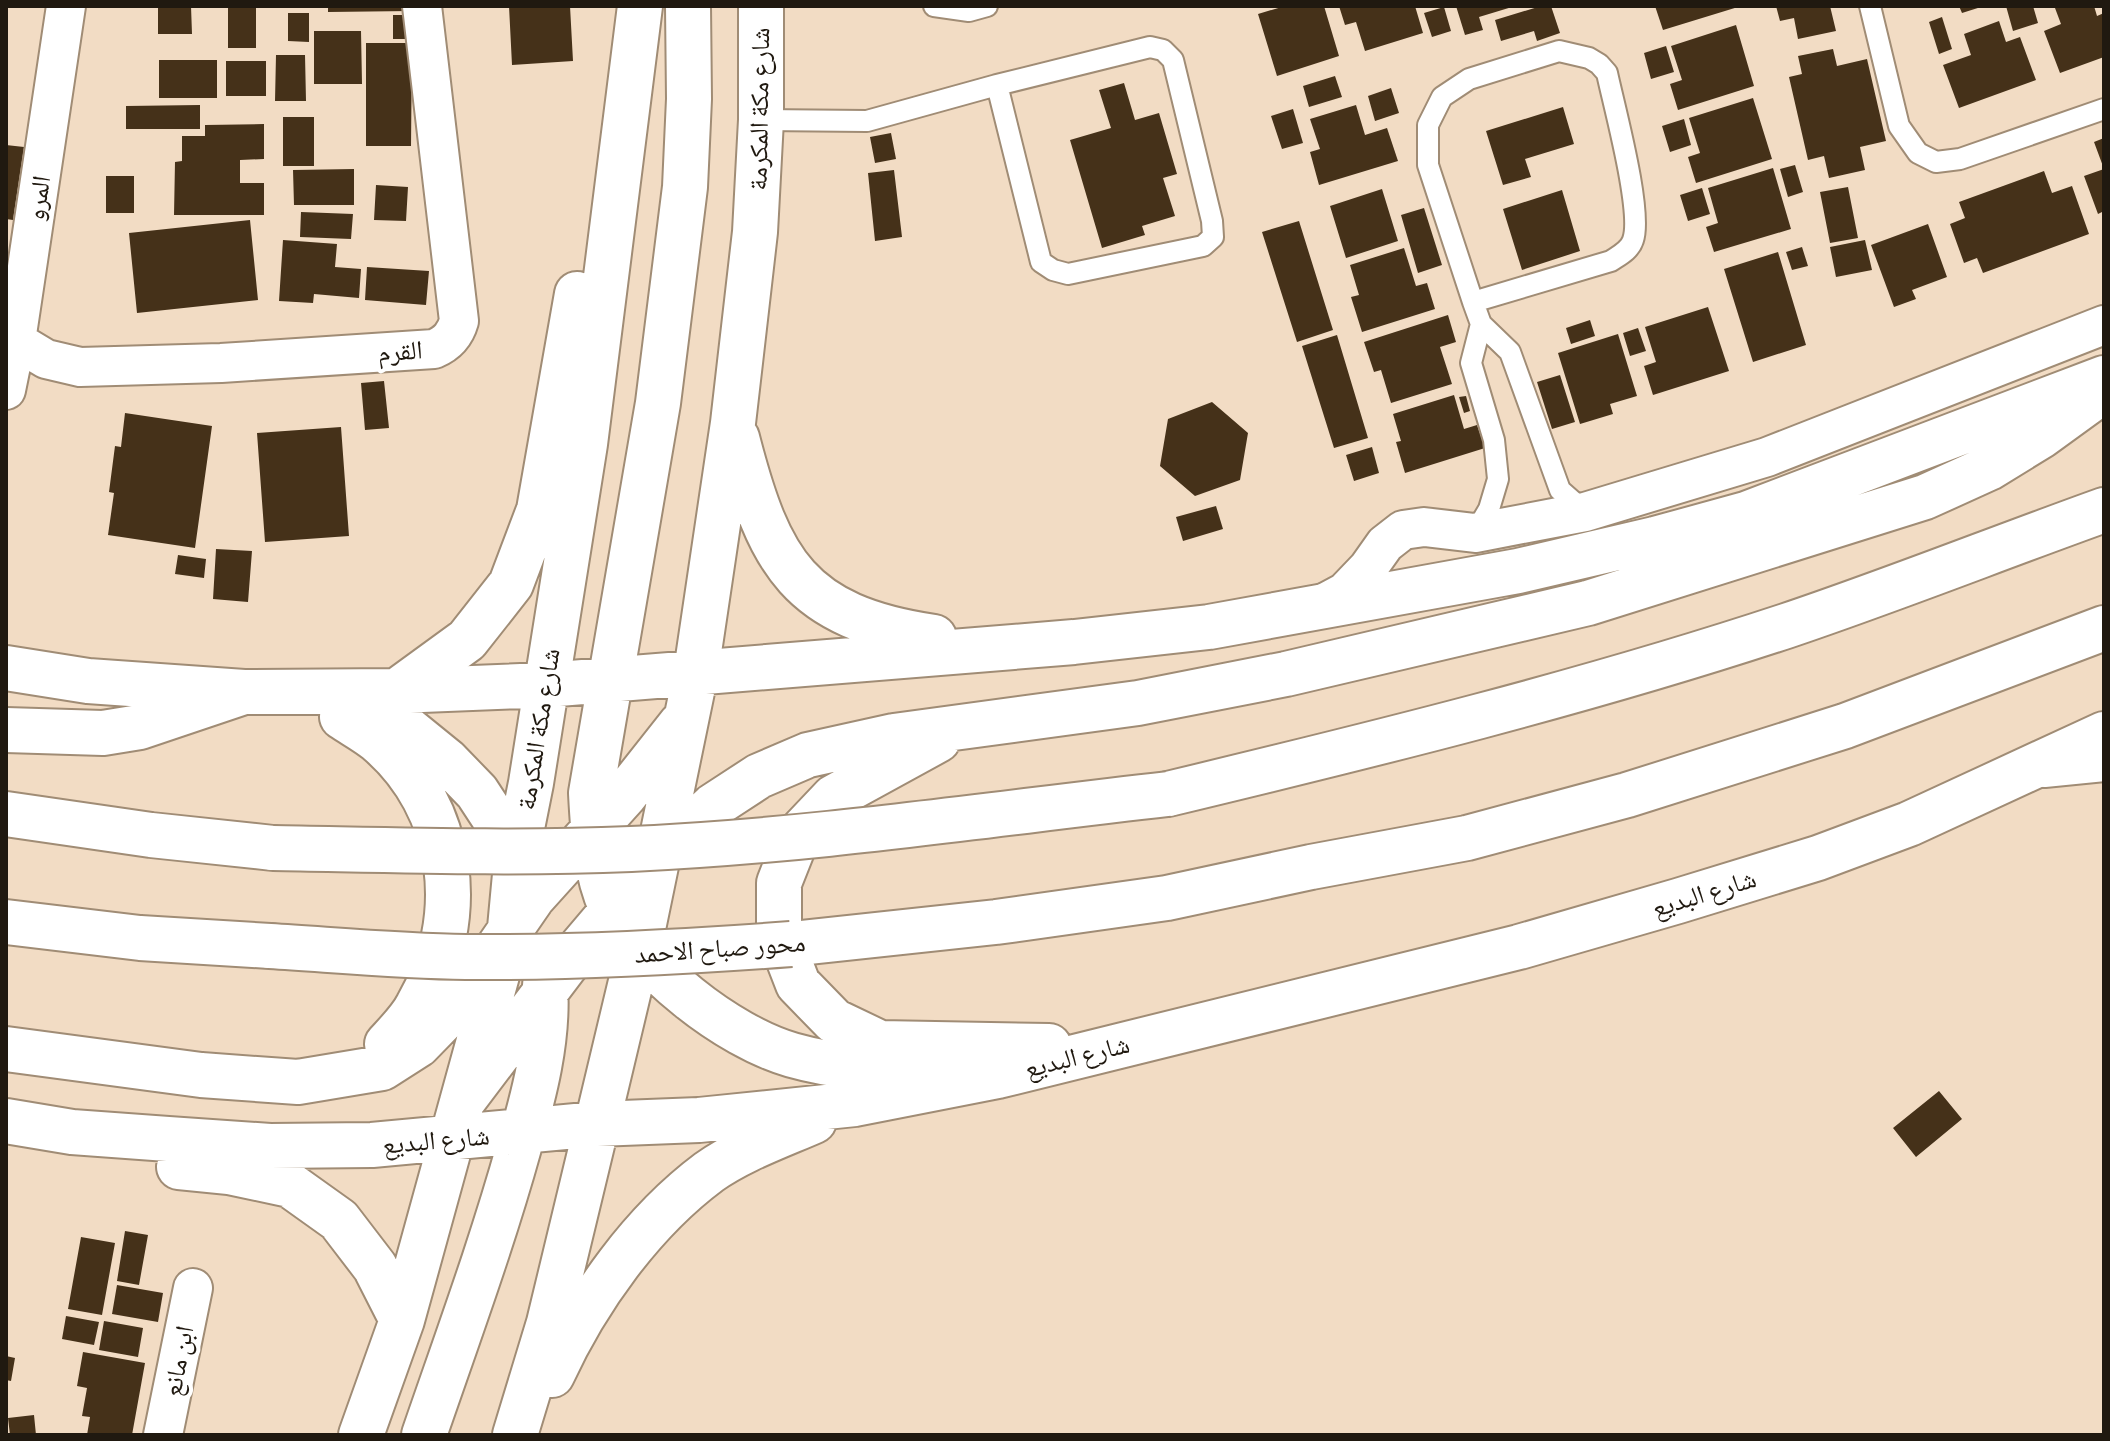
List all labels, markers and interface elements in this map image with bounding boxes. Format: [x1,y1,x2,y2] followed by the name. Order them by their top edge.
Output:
[744,27,776,191] street label: شارع مكة المكرمة
[21,174,56,223] street label: المرو
[377,335,424,371] street label: القرم
[511,646,567,812] street label: شارع مكة المكرمة
[1649,864,1760,925] street label: شارع البديع
[633,928,807,970] street label: محور صباح الاحمد
[1022,1029,1133,1085] street label: شارع البديع
[381,1121,491,1162] street label: شارع البديع
[157,1323,202,1399] street label: ابن مانع

